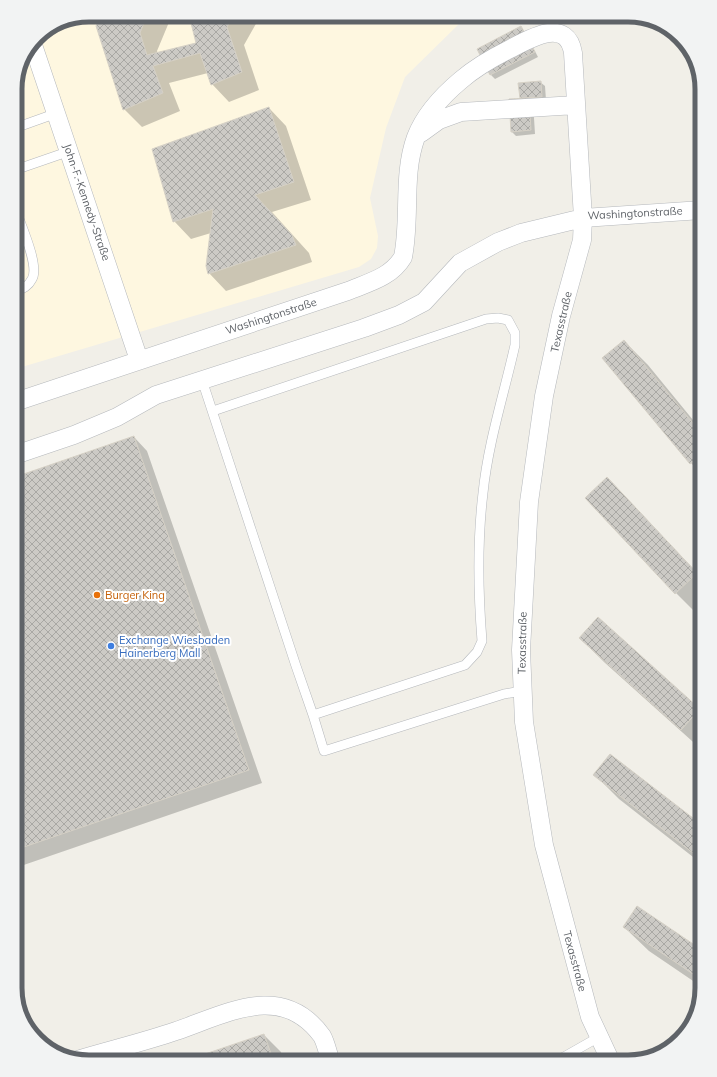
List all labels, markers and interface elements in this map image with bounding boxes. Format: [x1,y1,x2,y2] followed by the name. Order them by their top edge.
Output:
[60,142,114,262] street label: John-F.-Kennedy-Straße
[587,204,683,222] street label: Washingtonstraße
[547,290,575,354] street label: Texasstraße
[224,295,318,337] street label: Washingtonstraße
[105,588,165,602] place label: Burger King
[92,590,102,600] marker: Burger King
[514,612,530,674] street label: Texasstraße
[119,633,230,660] place label: Exchange Wiesbaden Hainerberg Mall
[106,641,116,651] marker: Exchange Wiesbaden Hainerberg Mall
[560,929,590,993] street label: Texasstraße

